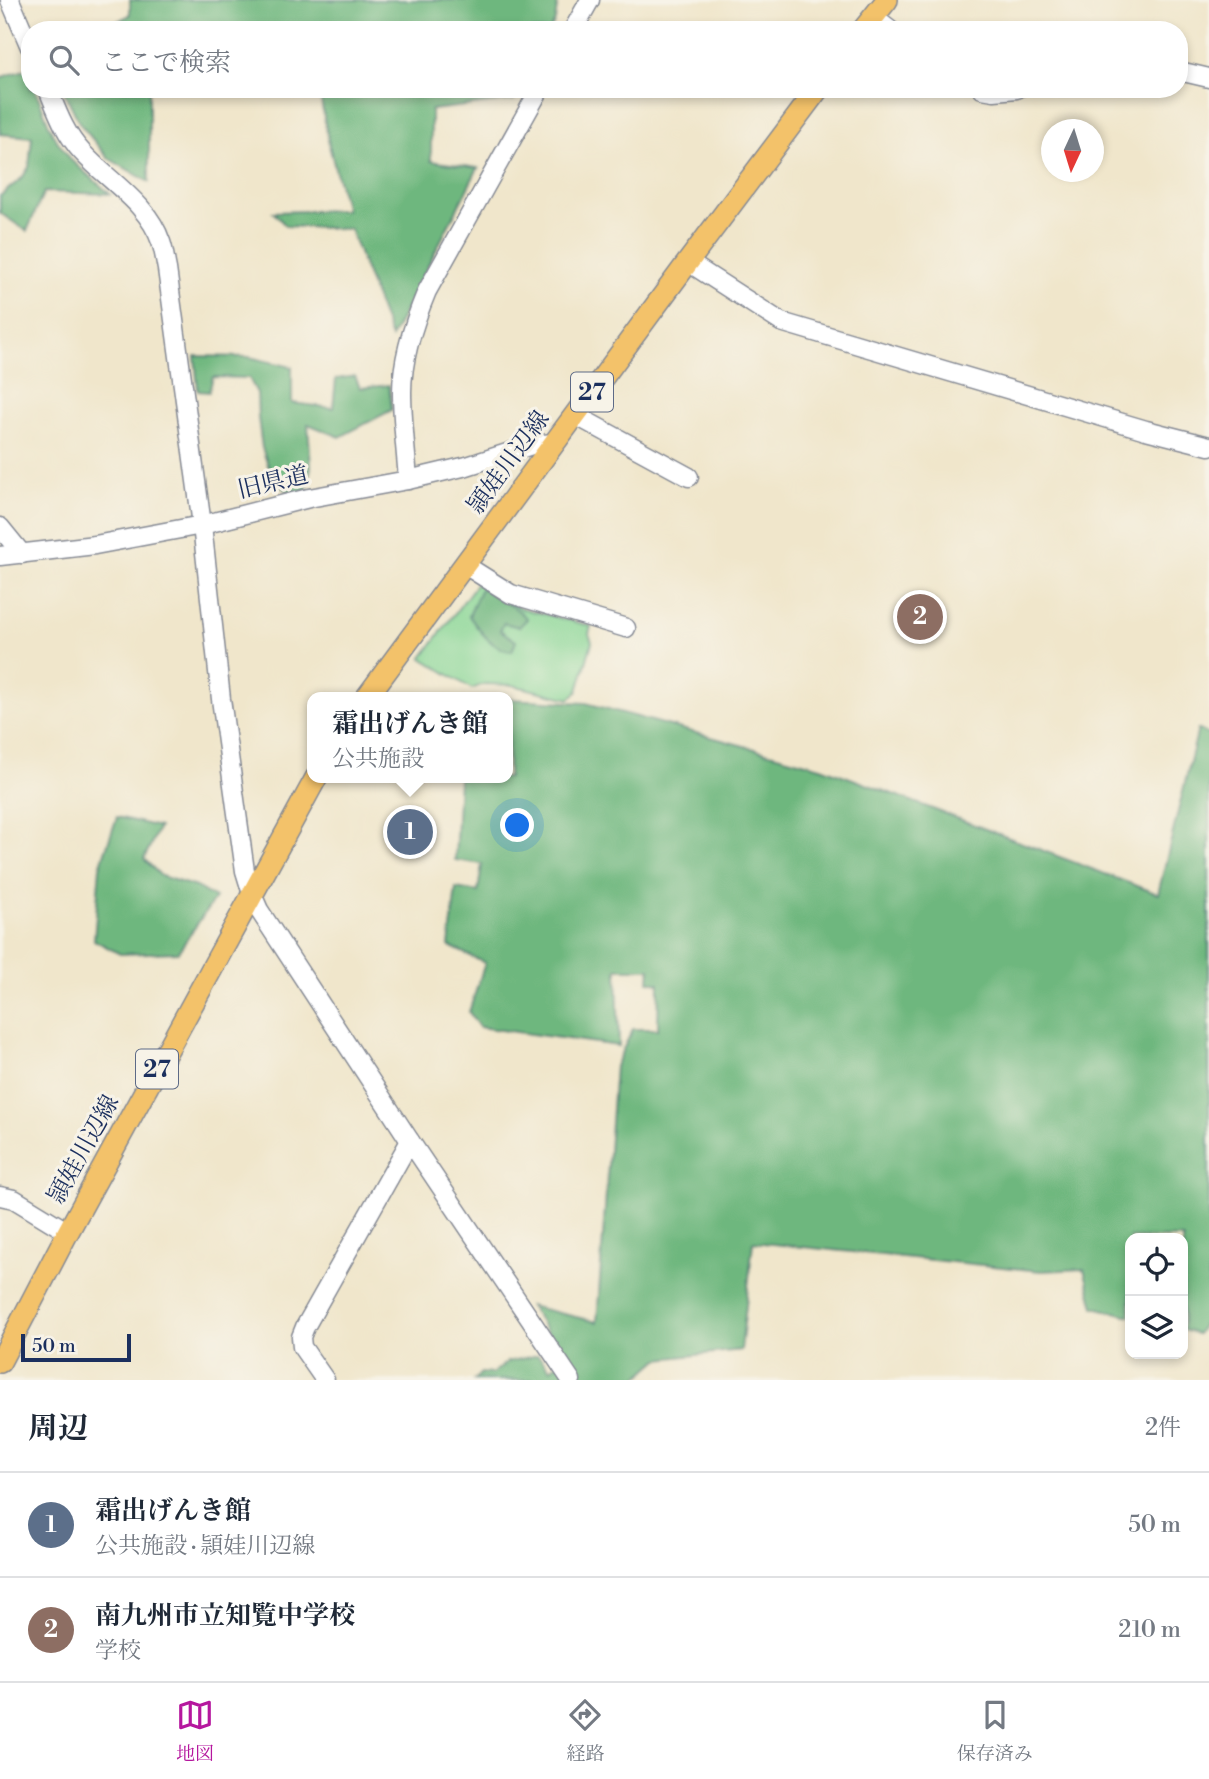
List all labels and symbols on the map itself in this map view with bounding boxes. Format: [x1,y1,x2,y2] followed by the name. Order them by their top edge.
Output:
[1041,119,1104,182] north arrow
[571,372,613,412] road number: 27
[461,405,556,520] street label: 頴娃川辺線
[235,460,312,506] street label: 旧県道
[897,591,943,643] pin: 2
[387,806,433,858] pin: 1
[500,808,534,842] your location
[136,1050,178,1088] road number: 27
[42,1090,126,1209] street label: 頴娃川辺線
[21,1331,131,1363] scale bar

